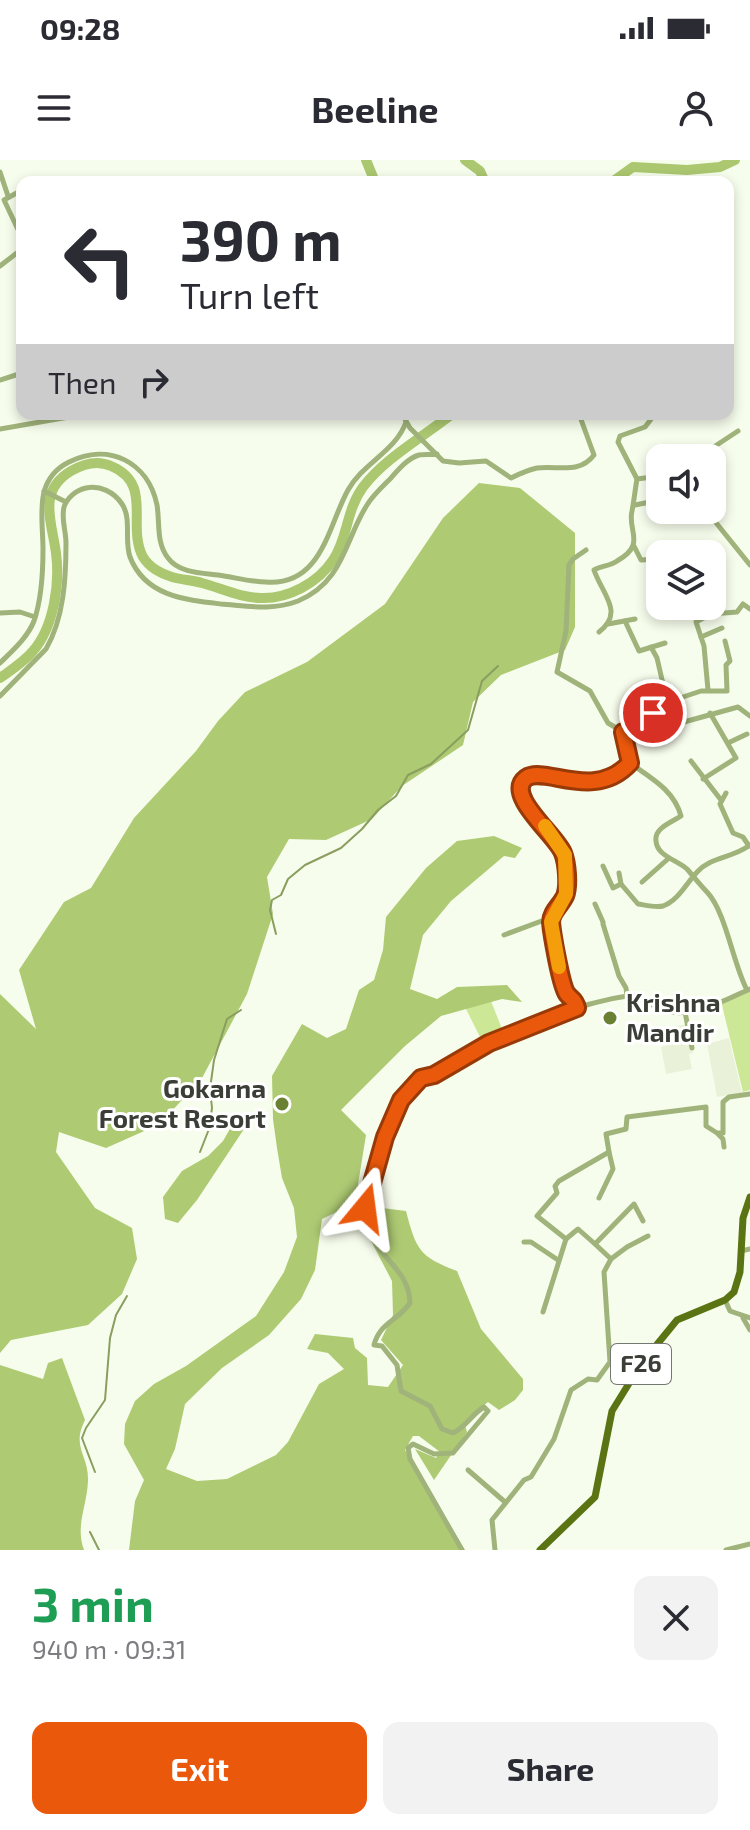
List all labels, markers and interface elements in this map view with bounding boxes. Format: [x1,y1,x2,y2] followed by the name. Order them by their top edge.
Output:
[40,10,120,46] text: 09:28
[32,86,76,130] icon: menu
[674,86,718,130] icon: person
[311,87,439,130] text: Beeline
[180,205,342,272] text: 390 m
[48,208,152,312] icon: left
[180,273,319,316] text: Turn left
[132,360,176,404] icon: right
[48,364,116,400] text: Then
[646,444,726,620] map controls
[646,444,726,524] button: sound
[646,540,726,620] button: layers
[619,679,687,747] pin
[631,691,675,735] icon: arrive
[626,986,721,1047] place label: Krishna Mandir
[601,1009,619,1027] marker: Krishna Mandir
[99,1072,266,1133] place label: Gokarna Forest Resort
[273,1095,291,1113] marker: Gokarna Forest Resort
[323,1166,407,1250] position arrow
[611,1344,671,1384] road number: F26
[32,1574,154,1632] text: 3 min
[634,1576,718,1660] button: close
[32,1633,186,1664] text: 940 m · 09:31
[32,1722,367,1814] button: Exit
[383,1722,718,1814] button: Share

